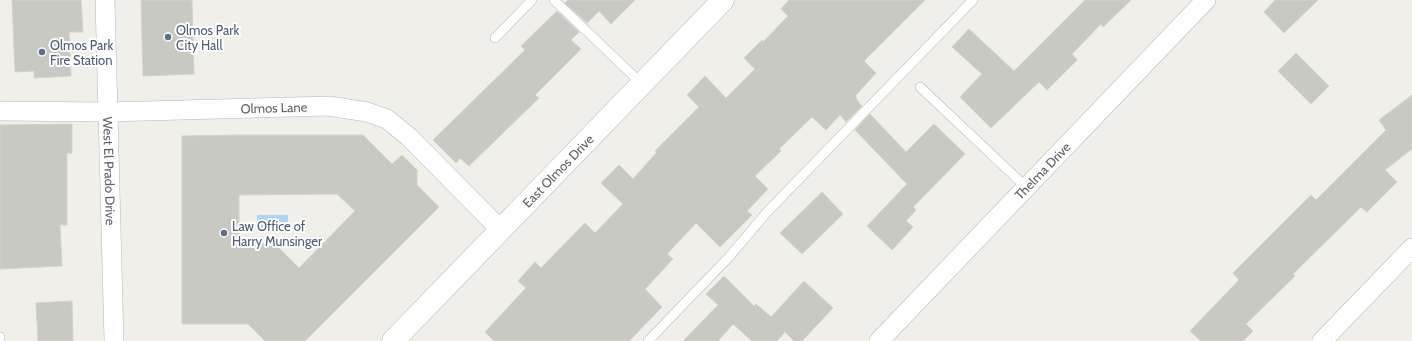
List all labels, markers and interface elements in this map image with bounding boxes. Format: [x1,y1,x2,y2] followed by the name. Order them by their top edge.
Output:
[176,22,239,53] place label: Olmos Park City Hall
[163,32,173,42] marker: Olmos Park City Hall
[50,37,113,68] place label: Olmos Park Fire Station
[37,47,47,57] marker: Olmos Park Fire Station
[240,99,308,116] street label: Olmos Lane
[100,116,119,226] street label: West El Prado Drive
[519,131,597,210] street label: East Olmos Drive
[1011,138,1074,203] street label: Thelma Drive
[232,218,323,249] place label: Law Office of Harry Munsinger
[219,228,229,238] marker: Law Office of Harry Munsinger

